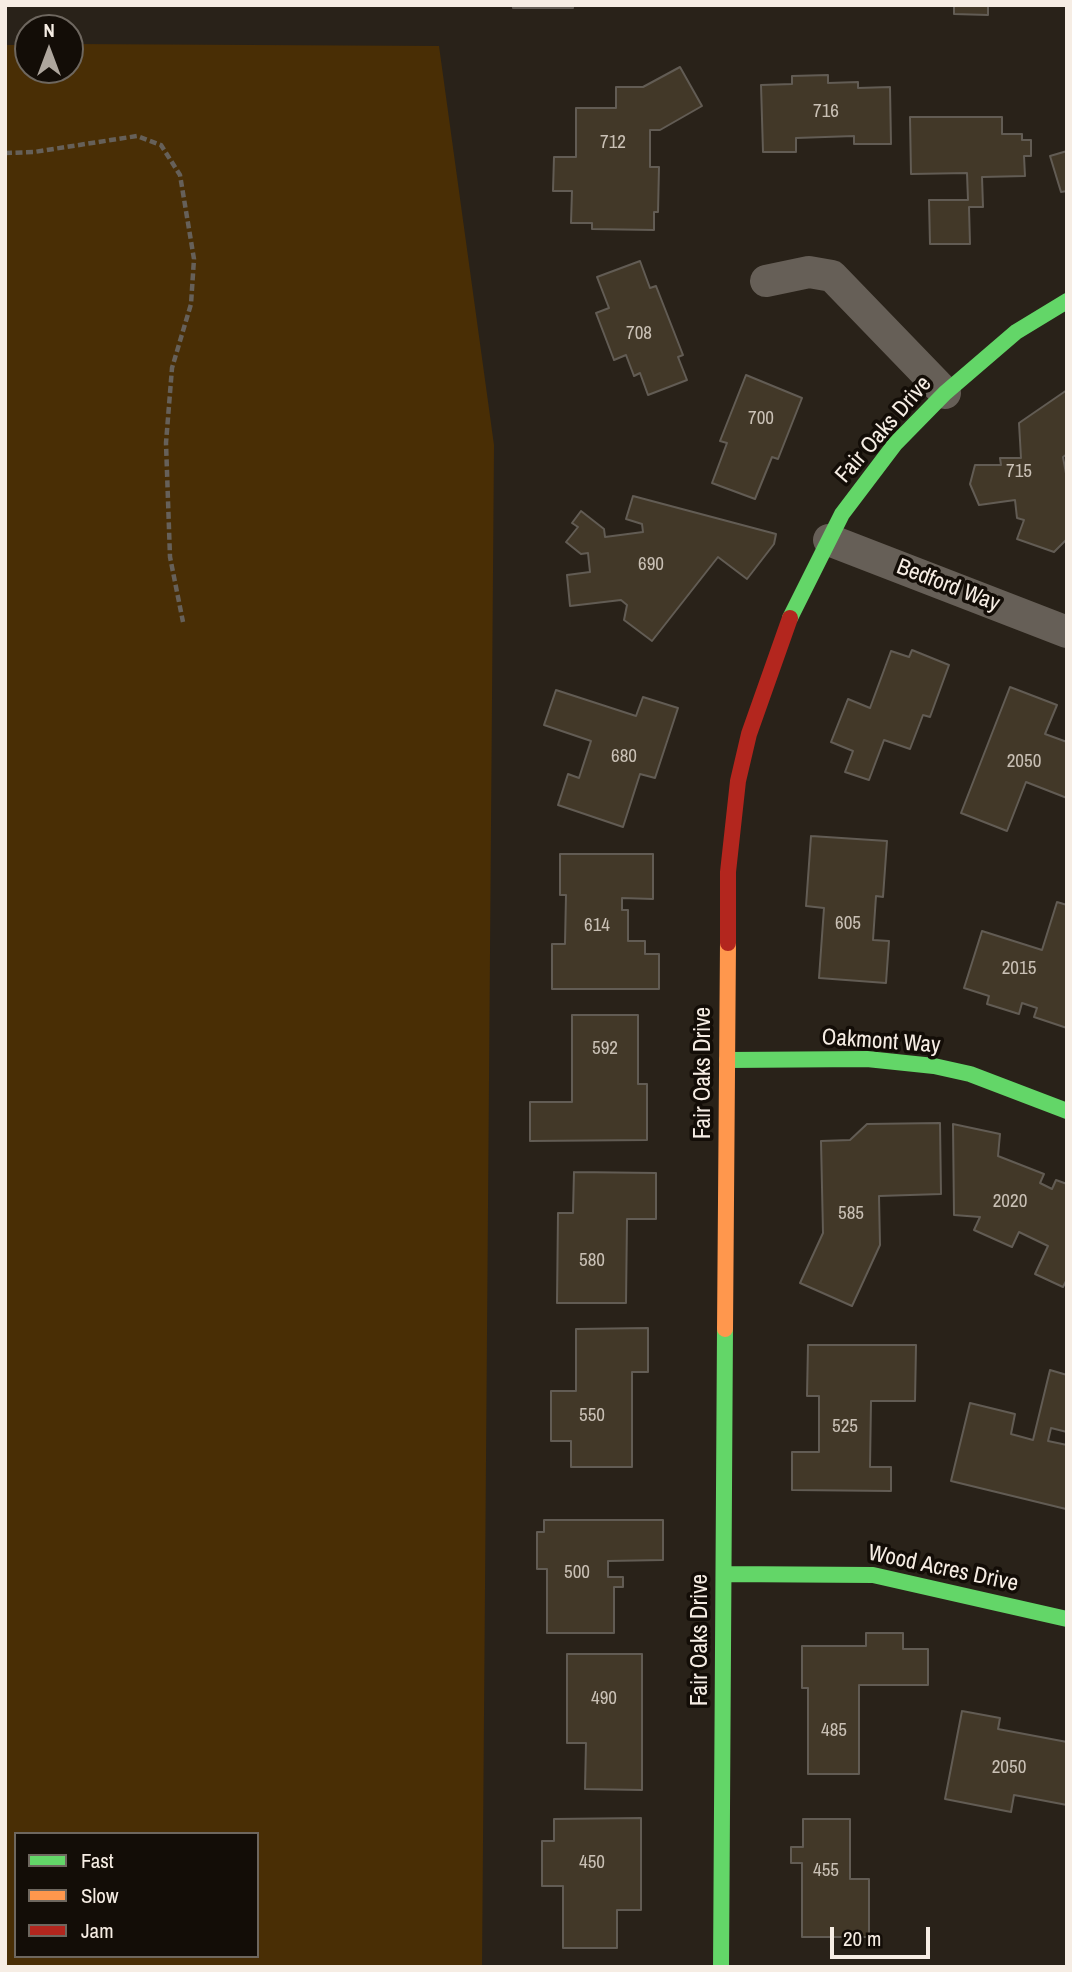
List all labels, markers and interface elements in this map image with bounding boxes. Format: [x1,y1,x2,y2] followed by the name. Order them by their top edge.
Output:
[14,14,84,84] north arrow
[43,17,55,43] text: N
[813,101,839,123] house number: 716
[600,132,626,154] house number: 712
[626,323,652,345] house number: 708
[830,371,938,489] street label: Fair Oaks Drive
[748,408,774,430] house number: 700
[1006,461,1032,483] house number: 715
[638,554,664,576] house number: 690
[892,554,1004,618] street label: Bedford Way
[611,746,637,768] house number: 680
[1007,751,1041,773] house number: 2050
[835,913,861,935] house number: 605
[584,915,610,937] house number: 614
[1002,958,1036,980] house number: 2015
[690,1007,718,1139] street label: Fair Oaks Drive
[821,1024,941,1060] street label: Oakmont Way
[592,1038,618,1060] house number: 592
[993,1191,1027,1213] house number: 2020
[838,1203,864,1225] house number: 585
[579,1250,605,1272] house number: 580
[579,1405,605,1427] house number: 550
[832,1416,858,1438] house number: 525
[865,1540,1021,1598] street label: Wood Acres Drive
[564,1562,590,1584] house number: 500
[687,1574,715,1706] street label: Fair Oaks Drive
[591,1688,617,1710] house number: 490
[821,1720,847,1742] house number: 485
[992,1757,1026,1779] house number: 2050
[14,1832,259,1958] legend
[81,1846,114,1875] text: Fast
[579,1852,605,1874] house number: 450
[813,1860,839,1882] house number: 455
[81,1881,118,1910] text: Slow
[834,1912,934,1956] scale bar
[81,1916,114,1945] text: Jam
[843,1924,881,1953] text: 20 m

